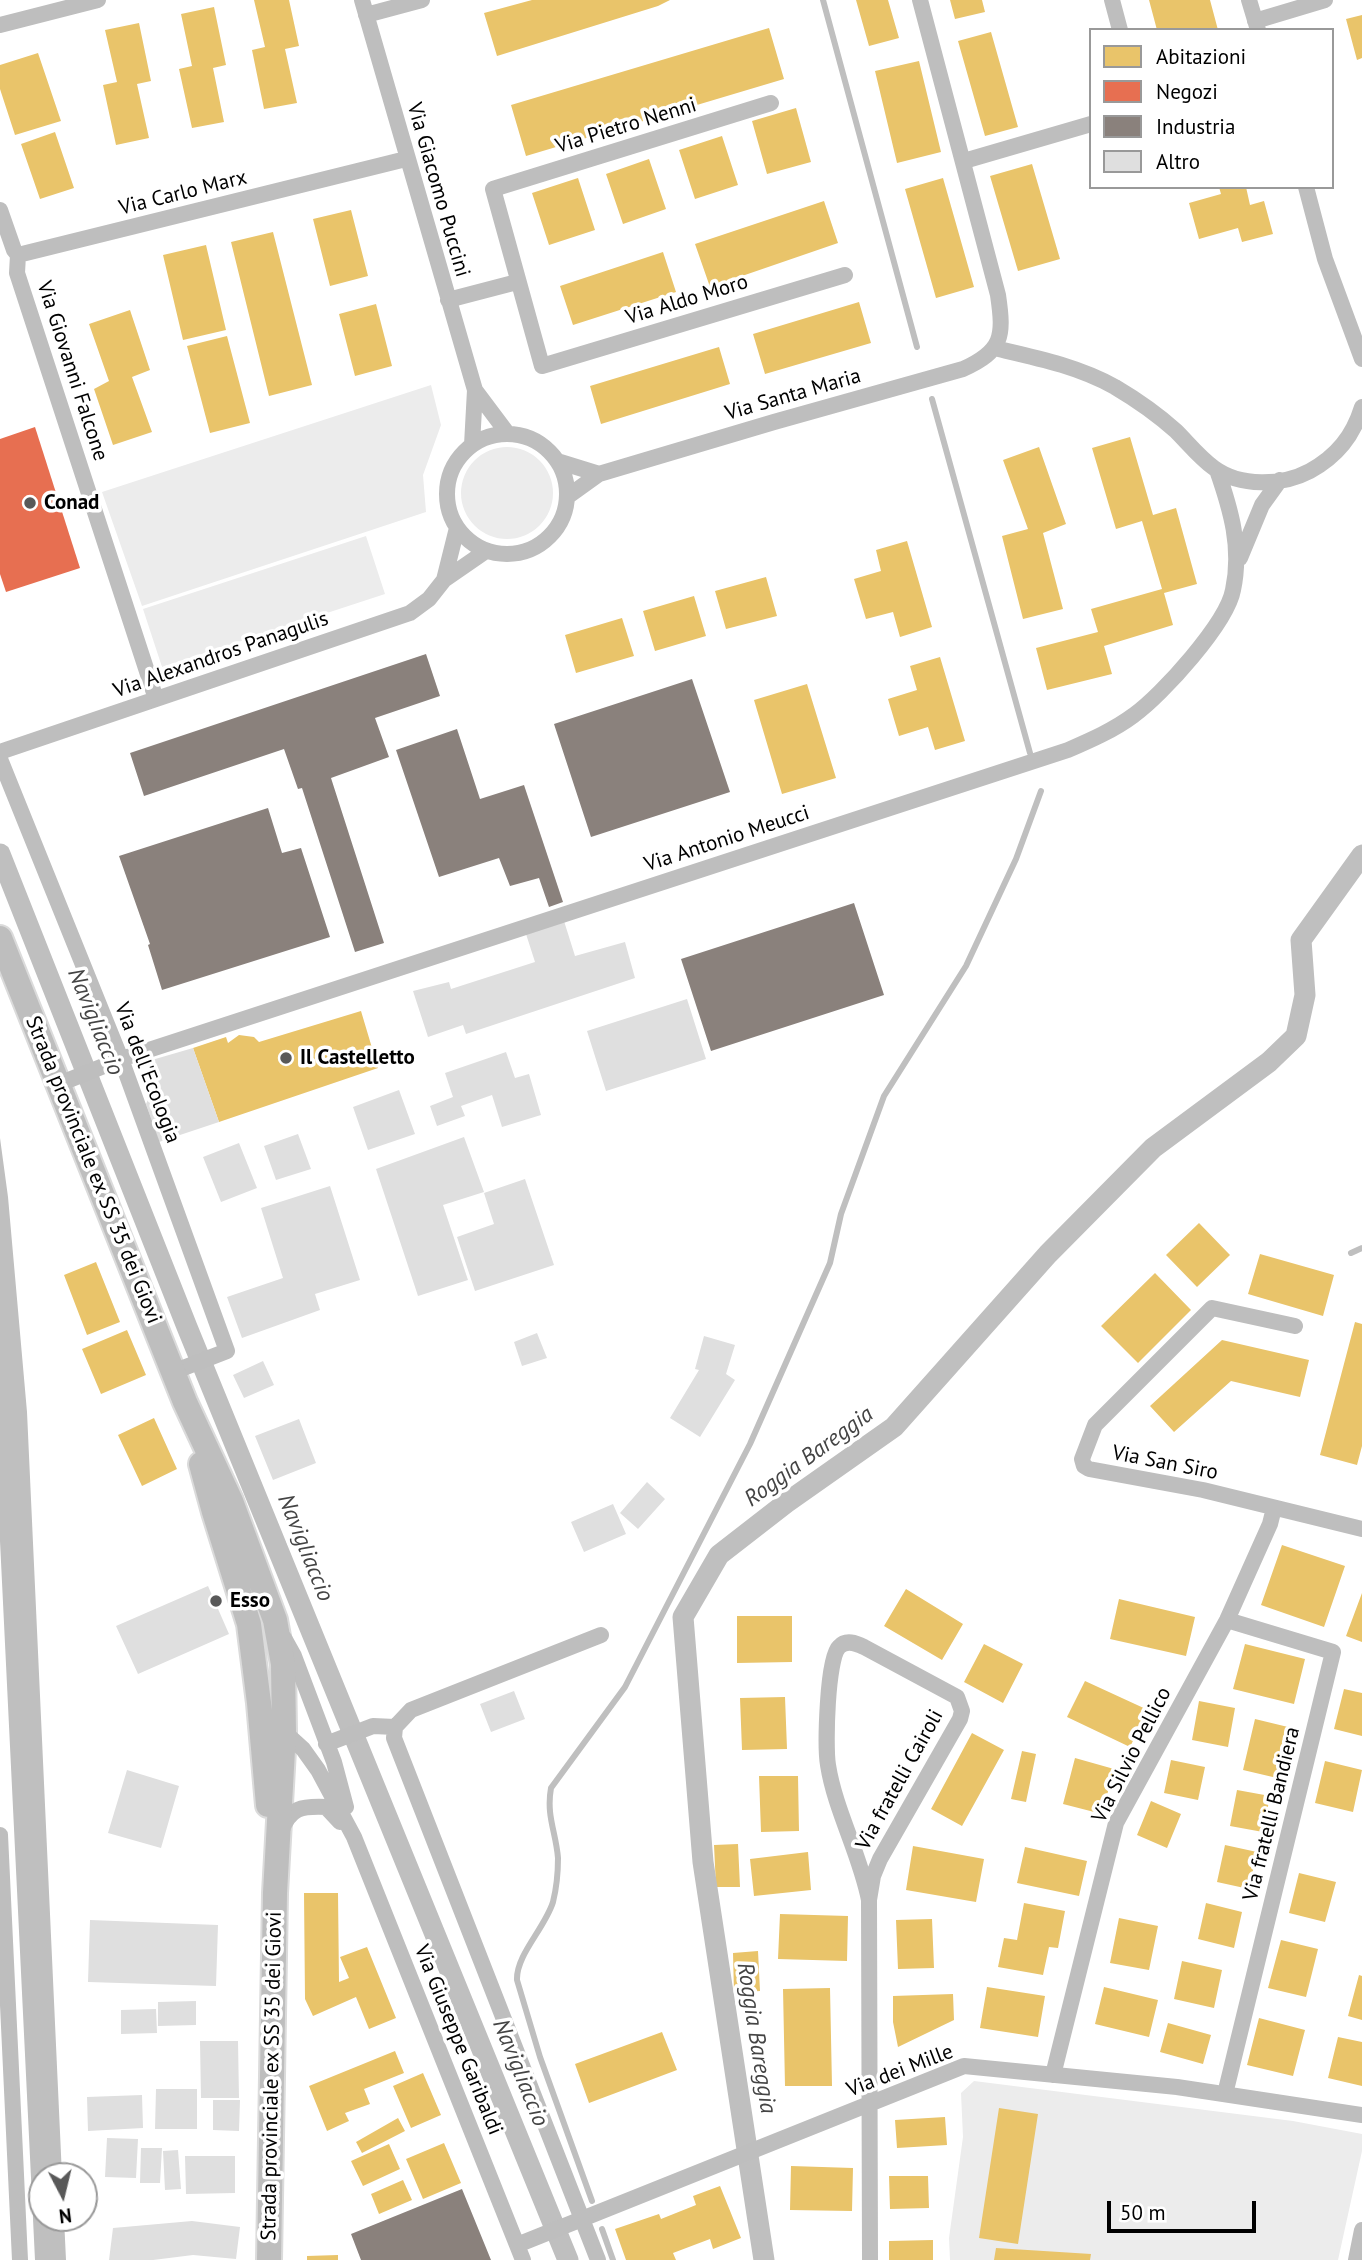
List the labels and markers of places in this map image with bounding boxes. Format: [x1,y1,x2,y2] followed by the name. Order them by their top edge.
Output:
[44,490,99,516] place label: Conad
[22,495,38,511] marker: Conad
[300,1045,415,1071] place label: Il Castelletto
[278,1050,294,1066] marker: Il Castelletto
[230,1588,270,1614] place label: Esso
[208,1593,224,1609] marker: Esso

